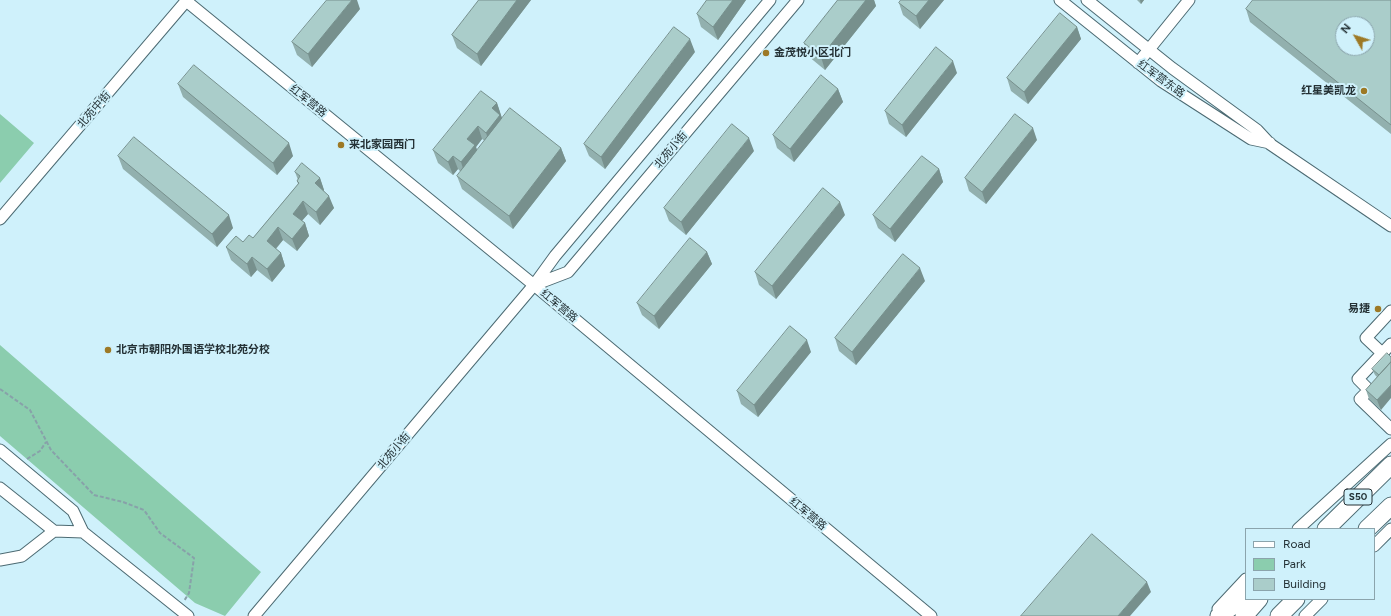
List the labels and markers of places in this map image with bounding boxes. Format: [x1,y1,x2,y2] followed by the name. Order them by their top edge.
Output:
[774,46,851,60] place label: 金茂悦小区北门
[761,48,771,58] marker: 金茂悦小区北门
[1301,84,1356,98] place label: 红星美凯龙
[1359,86,1369,96] marker: 红星美凯龙
[349,138,415,152] place label: 来北家园西门
[336,140,346,150] marker: 来北家园西门
[1348,302,1370,316] place label: 易捷
[1373,304,1383,314] marker: 易捷
[116,343,270,357] place label: 北京市朝阳外国语学校北苑分校
[103,345,113,355] marker: 北京市朝阳外国语学校北苑分校

